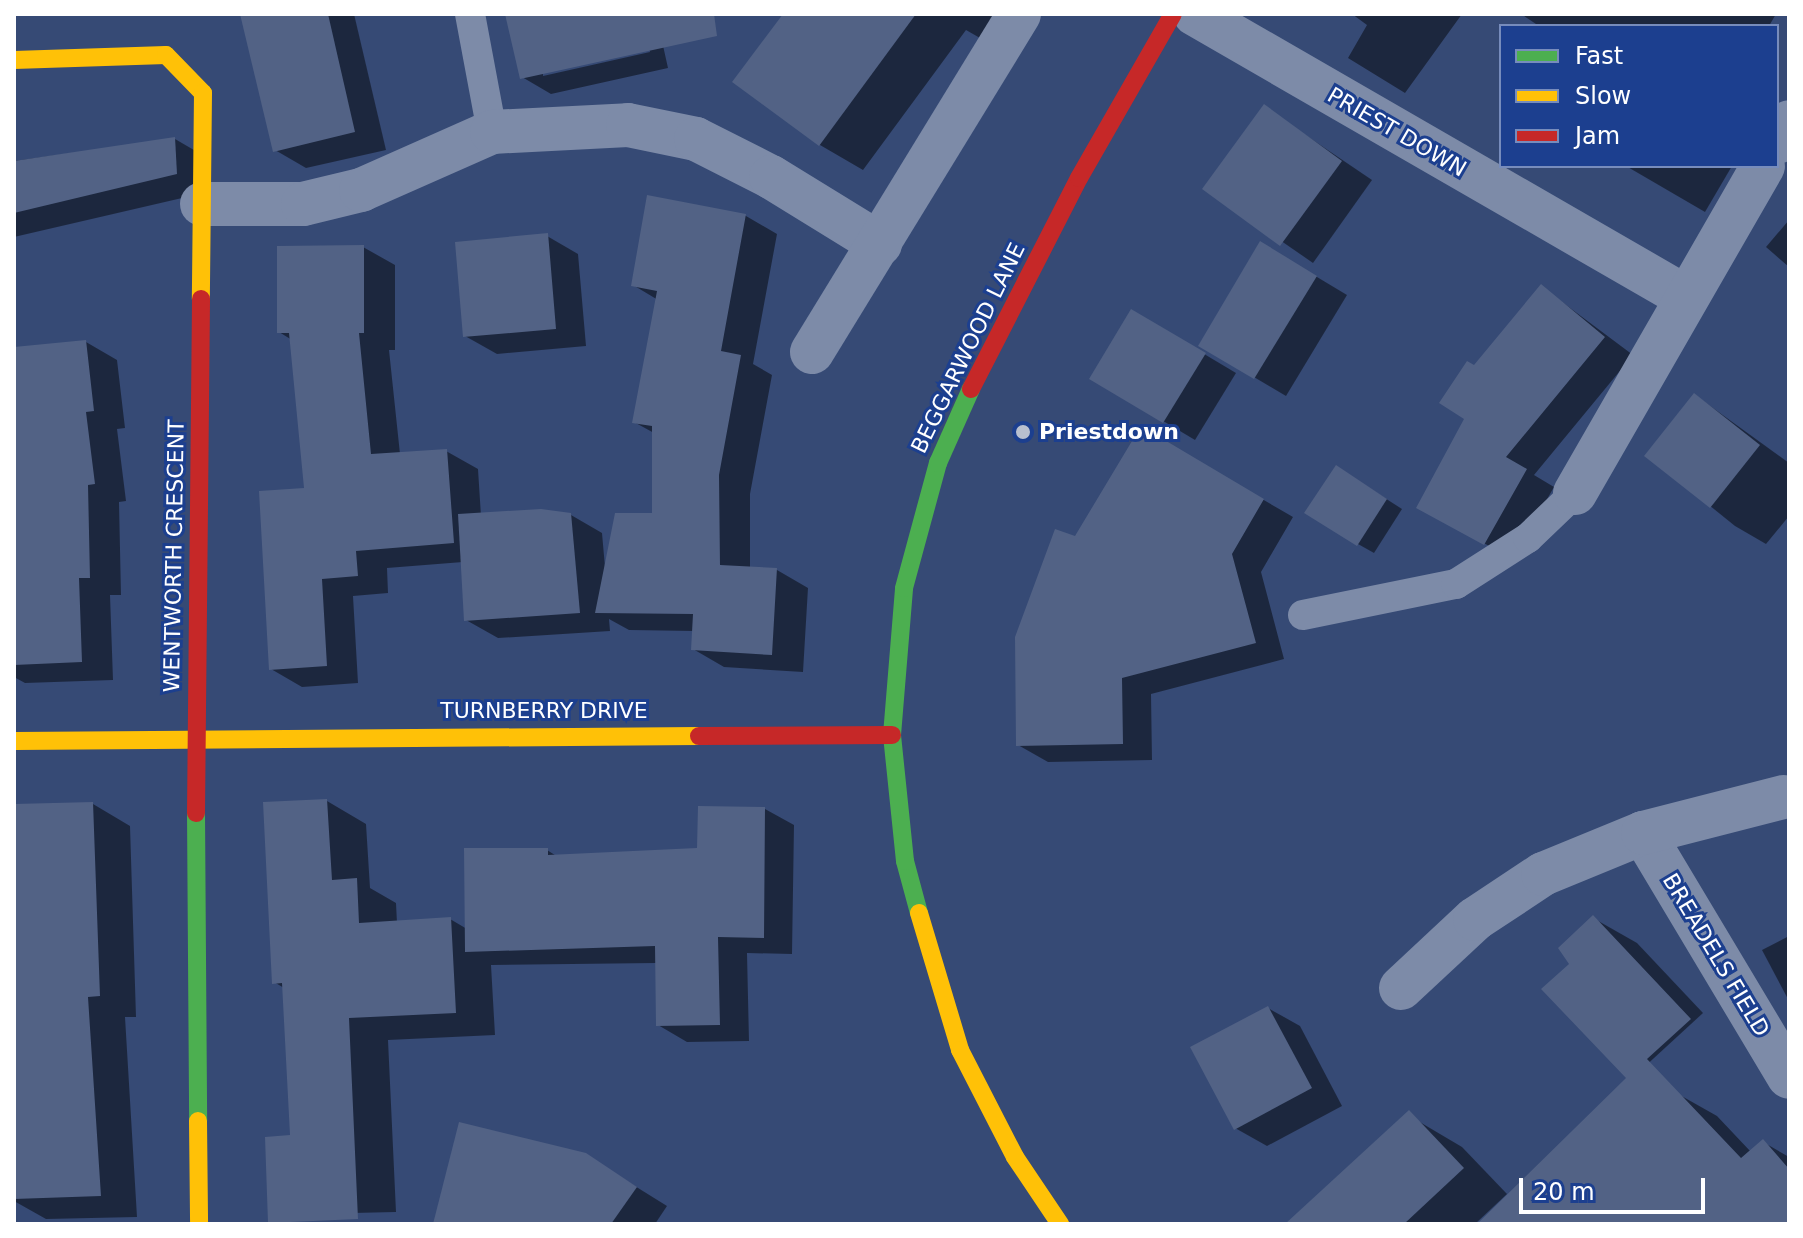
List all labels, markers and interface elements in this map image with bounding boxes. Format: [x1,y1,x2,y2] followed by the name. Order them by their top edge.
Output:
[1499,24,1779,168] legend
[1575,42,1623,70] text: Fast
[1323,82,1471,182] street label: PRIEST DOWN
[1575,82,1631,110] text: Slow
[1575,122,1620,150] text: Jam
[905,238,1031,458] street label: BEGGARWOOD LANE
[158,419,190,693] street label: WENTWORTH CRESCENT
[1039,419,1179,445] place label: Priestdown
[1014,423,1032,441] marker: Priestdown
[440,698,648,724] street label: TURNBERRY DRIVE
[1657,869,1775,1041] street label: BREADELS FIELD
[1523,1162,1709,1212] scale bar
[1533,1178,1595,1206] text: 20 m

